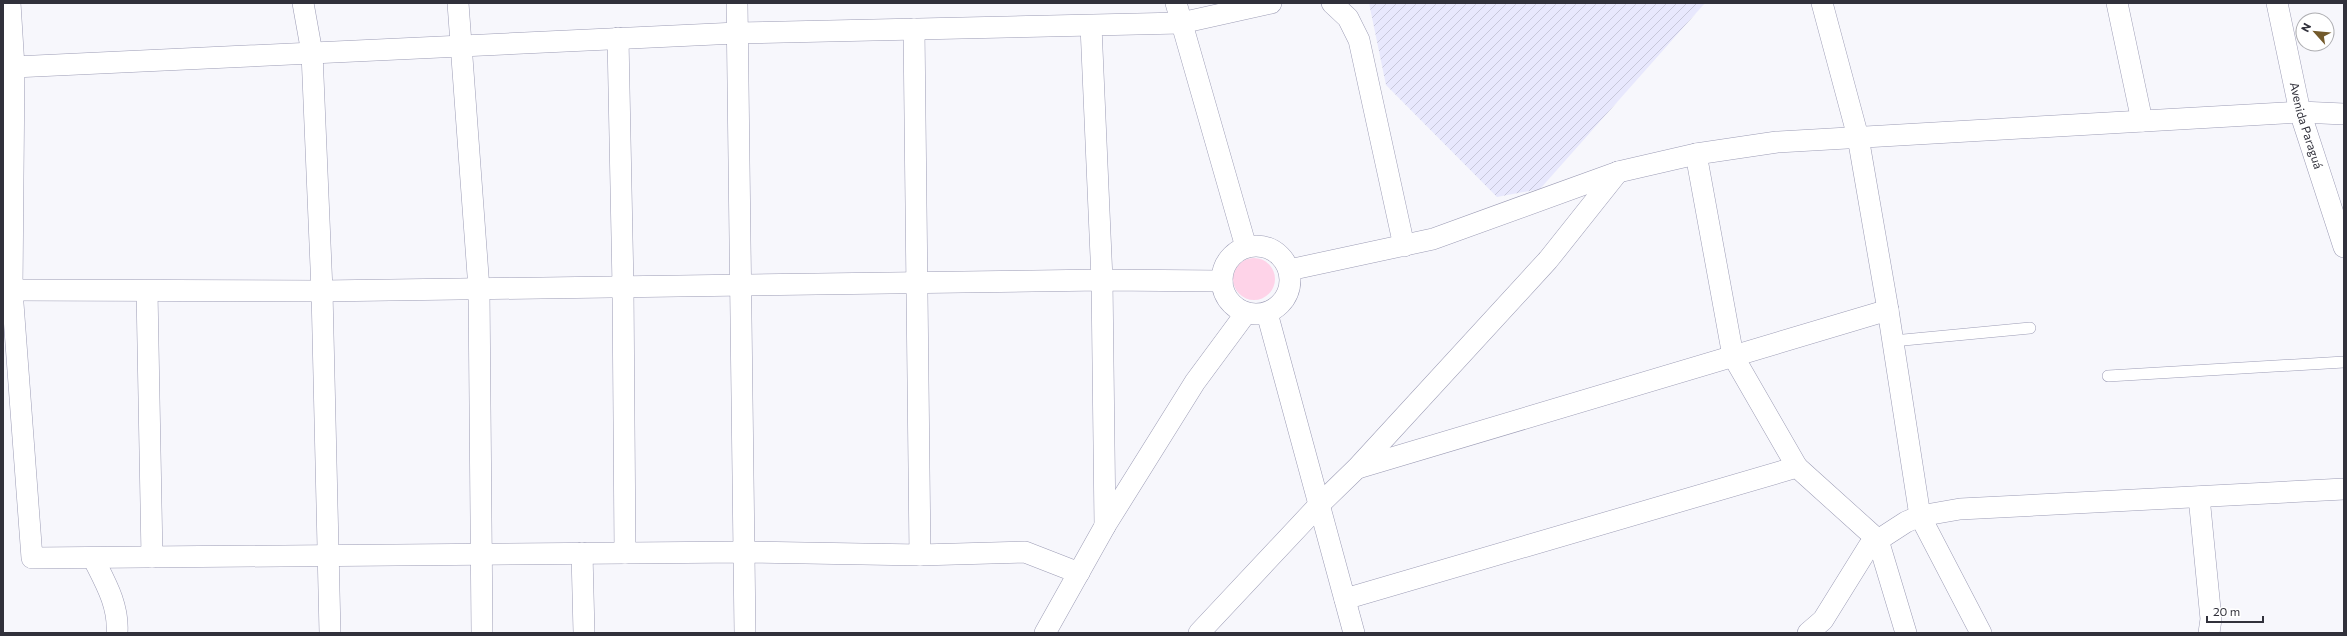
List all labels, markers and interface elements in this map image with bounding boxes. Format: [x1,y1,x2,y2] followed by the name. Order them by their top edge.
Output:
[2295,12,2335,52] north arrow
[2298,21,2313,34] text: N
[2288,81,2326,170] street label: Avenida Paraguá
[2207,598,2263,624] scale bar
[2213,604,2240,618] text: 20 m

